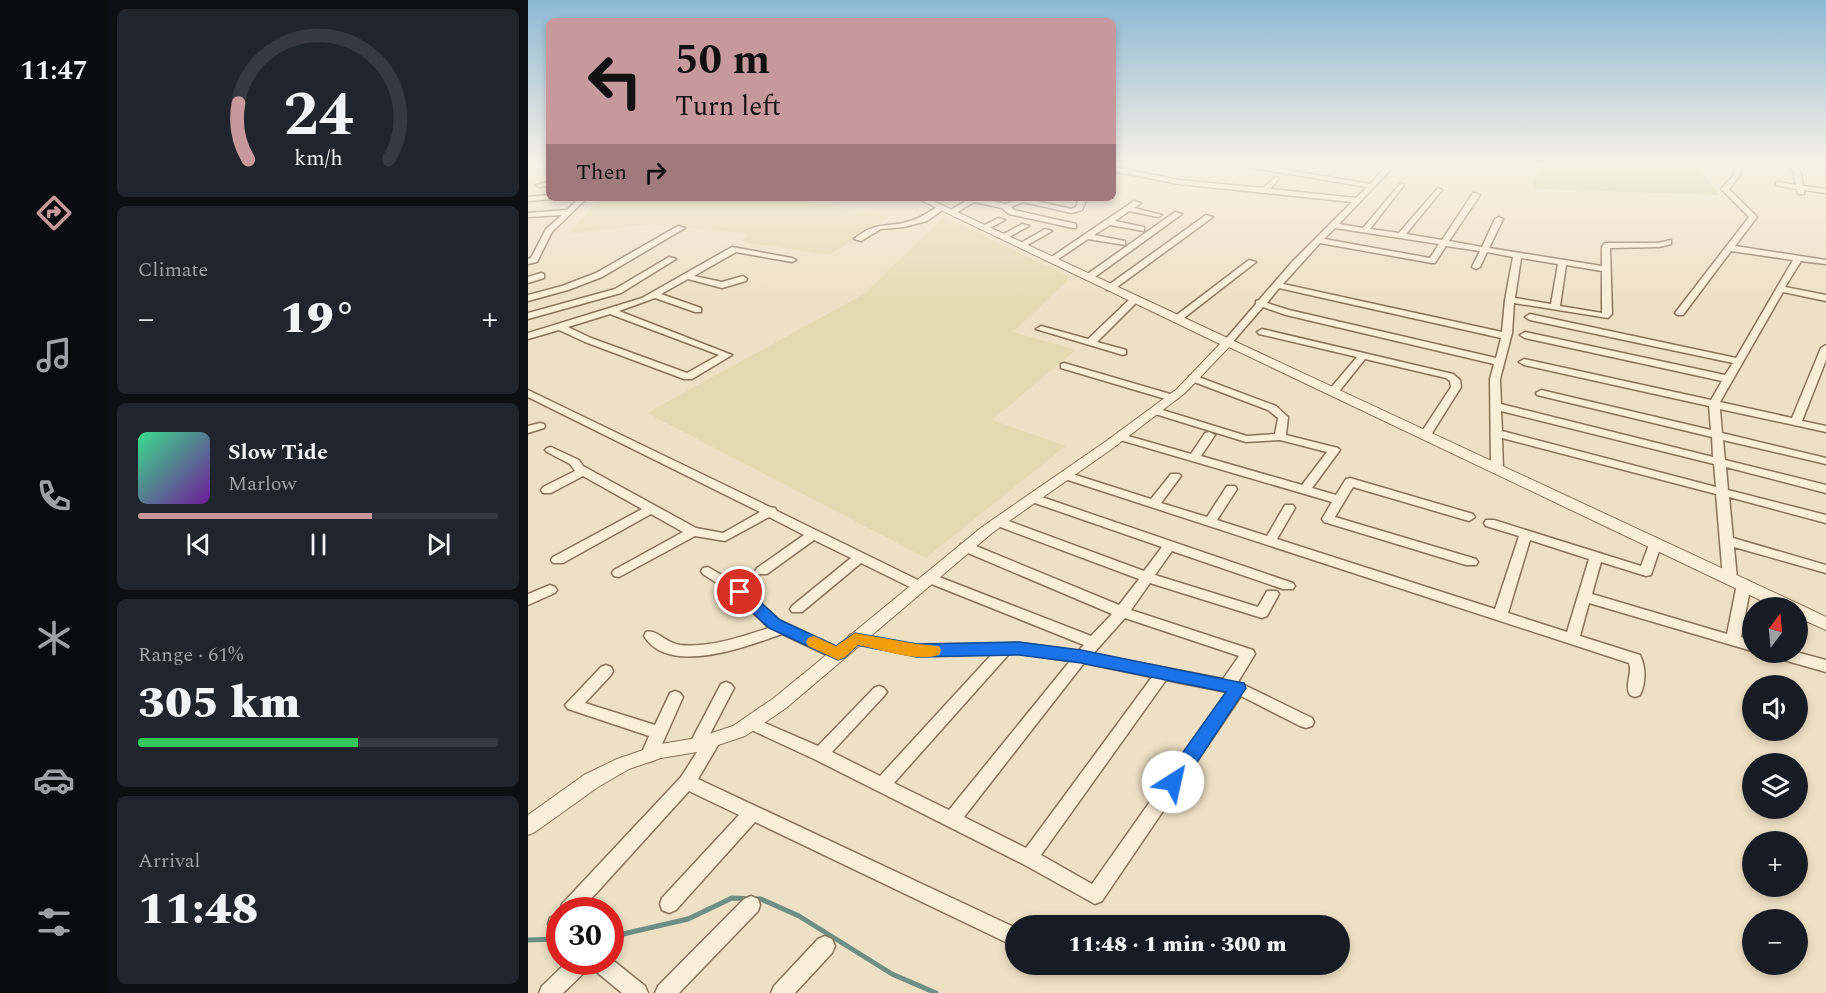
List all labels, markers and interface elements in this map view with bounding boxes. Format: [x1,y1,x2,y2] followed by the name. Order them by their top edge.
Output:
[675,29,770,92] text: 50 m
[576,42,654,120] icon: left
[20,50,88,92] text: 11:47
[283,68,353,163] text: 24
[675,86,781,128] text: Turn left
[294,142,342,175] text: km/h
[576,156,627,189] text: Then
[639,156,672,189] icon: right
[33,192,75,234] icon: directions
[138,255,208,285] text: Climate
[280,284,356,353] text: 19°
[138,294,155,344] text: −
[481,294,498,344] text: +
[33,334,75,376] icon: music
[228,436,328,469] text: Slow Tide
[228,469,297,499] text: Marlow
[33,475,75,517] icon: phone
[182,528,215,561] icon: previous
[302,528,335,561] icon: pause
[422,528,455,561] icon: next
[714,566,765,617] pin
[723,575,756,608] icon: arrive
[1742,597,1808,663] north arrow
[1742,597,1808,975] map controls
[33,617,75,659] icon: climate
[138,640,243,670] text: Range · 61%
[138,669,300,738] text: 305 km
[1742,675,1808,741] button: sound
[1141,750,1205,814] position arrow
[1742,753,1808,819] button: layers
[33,759,75,801] icon: car
[1742,831,1808,897] button: +
[138,846,200,876] text: Arrival
[138,875,259,944] text: 11:48
[546,897,624,975] speed limit sign: 30
[33,901,75,943] icon: filters
[1742,909,1808,975] button: −
[1068,928,1287,961] text: 11:48 · 1 min · 300 m

